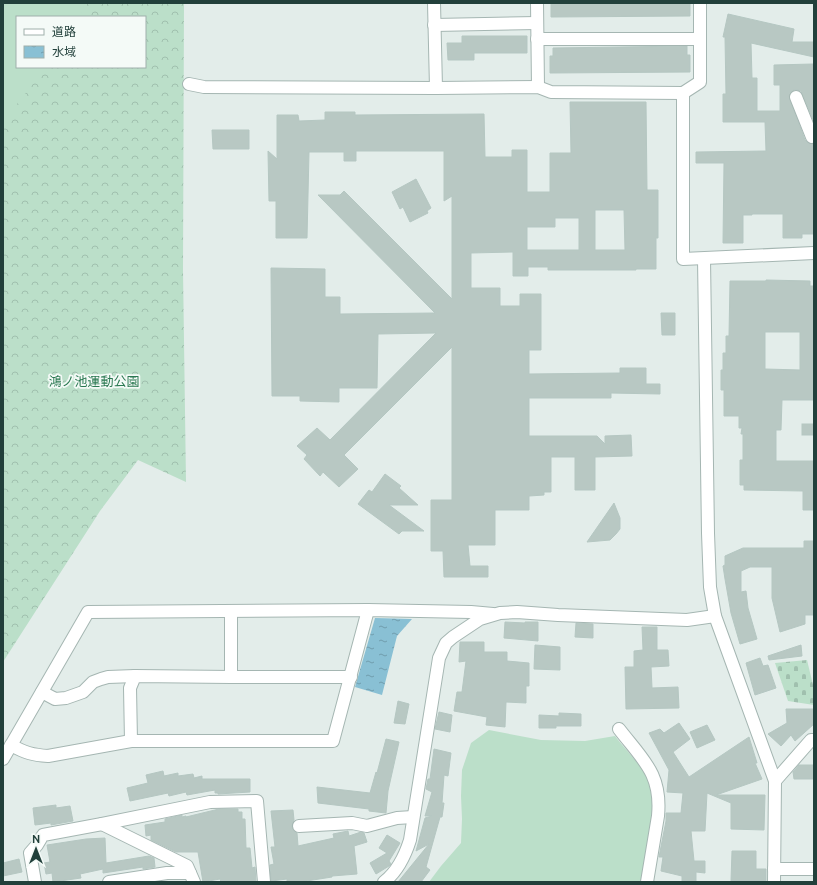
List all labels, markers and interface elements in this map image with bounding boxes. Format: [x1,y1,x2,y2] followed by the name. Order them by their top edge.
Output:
[16,16,146,68] legend
[52,25,76,38] text: 道路
[52,45,76,58] text: 水域
[48,374,140,388] park label: 鴻ノ池運動公園
[16,829,56,869] north arrow
[32,833,40,845] text: N

